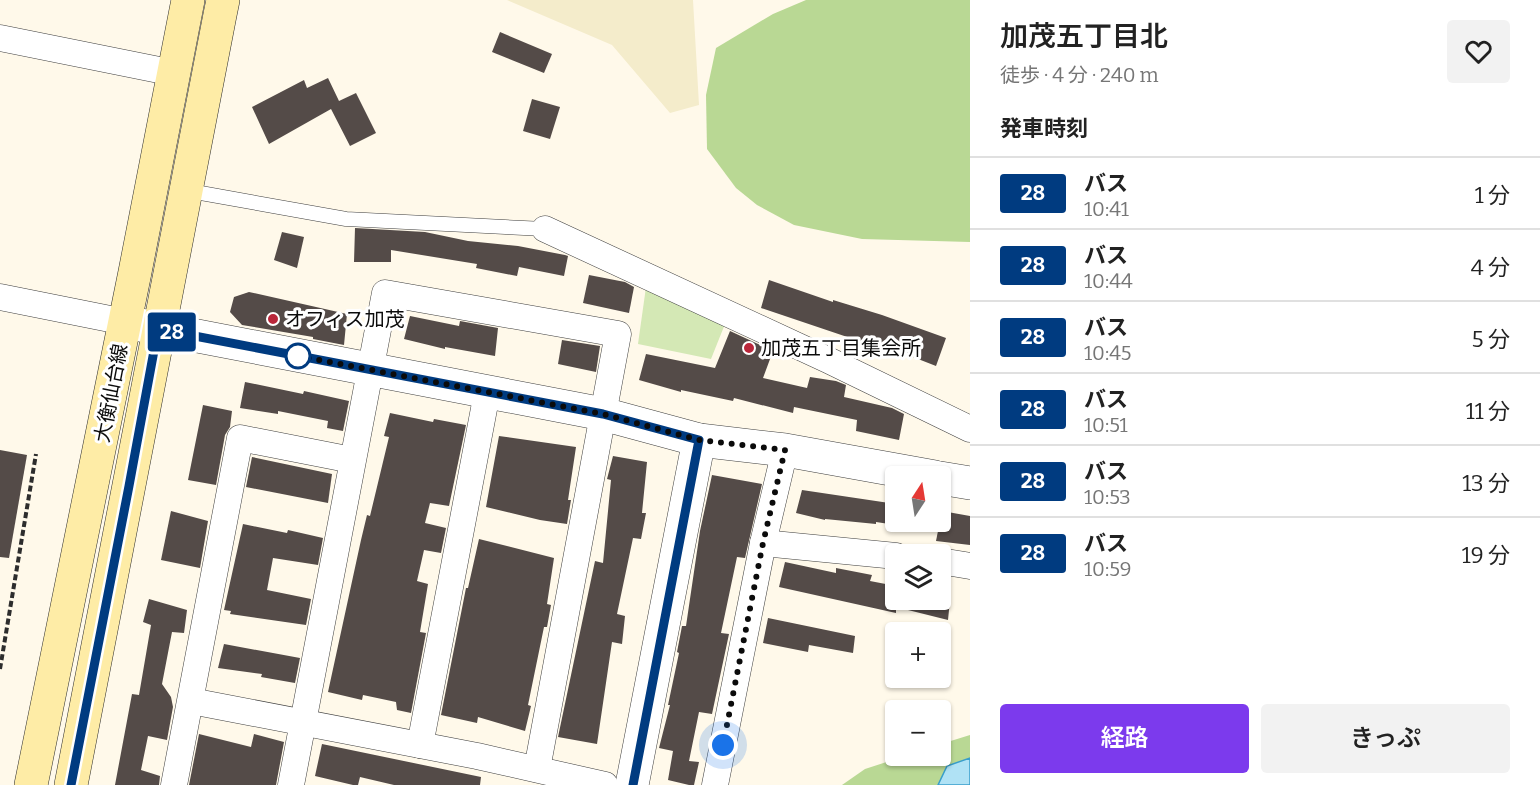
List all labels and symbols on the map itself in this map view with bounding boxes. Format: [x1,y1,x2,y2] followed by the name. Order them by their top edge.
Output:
[285,307,405,331] place label: オフィス加茂
[145,312,199,352] line badge: 28
[266,312,280,326] marker: オフィス加茂
[761,336,921,360] place label: 加茂五丁目集会所
[742,341,756,355] marker: 加茂五丁目集会所
[90,342,132,444] street label: 大衡仙台線
[285,343,311,369] unlabelled marker
[885,466,951,532] north arrow
[708,730,738,760] your location

